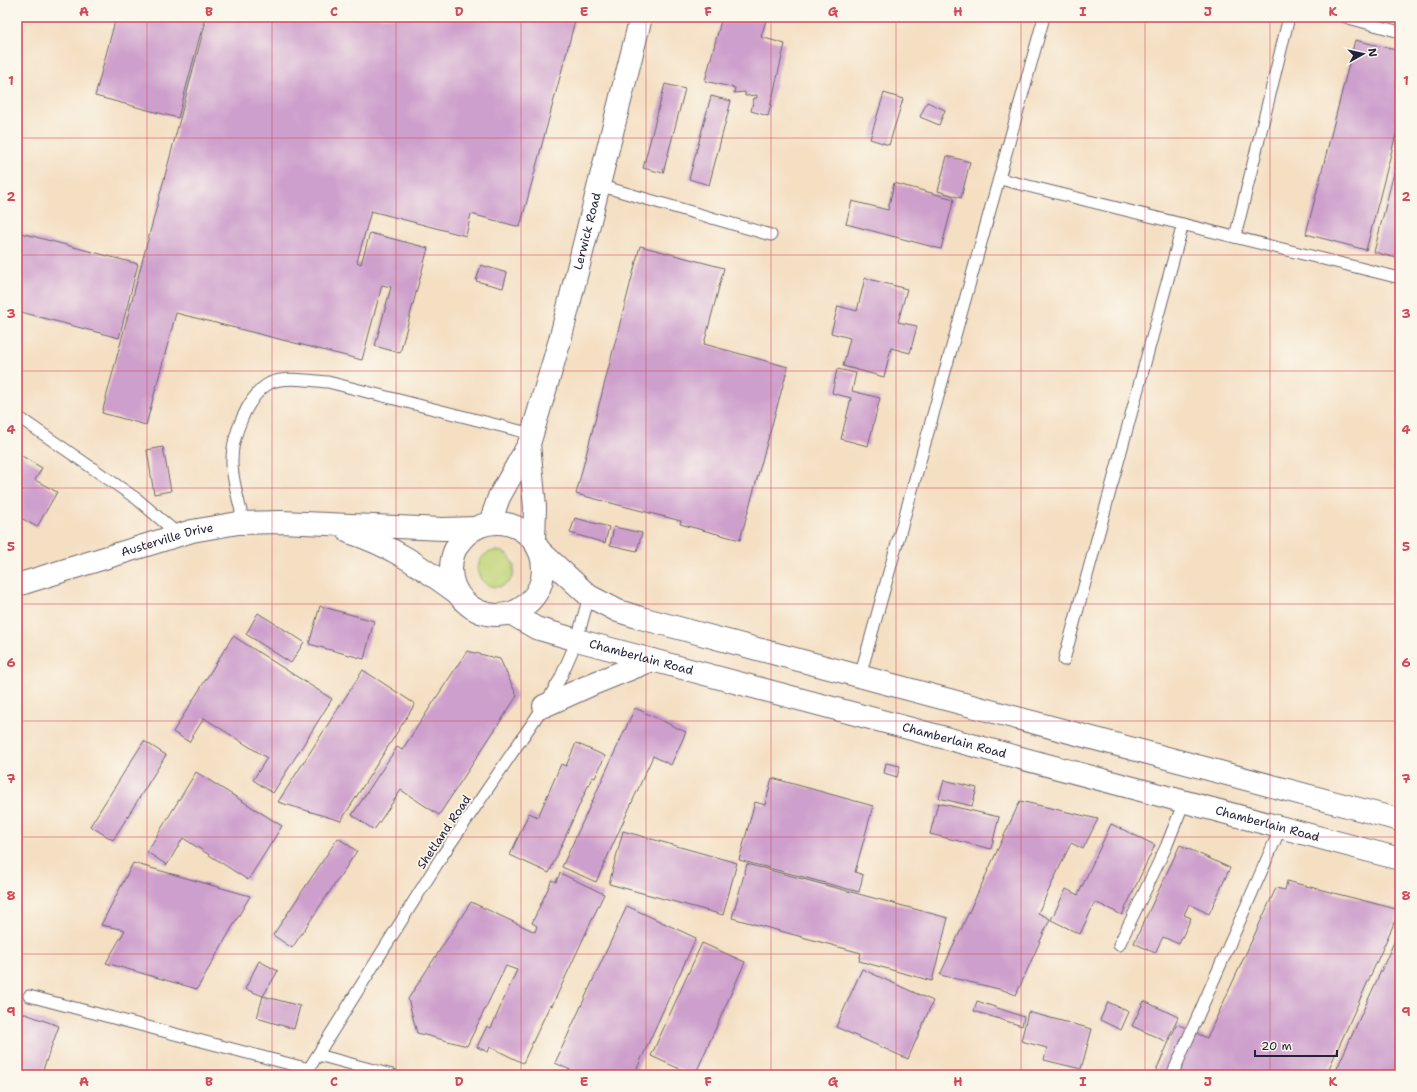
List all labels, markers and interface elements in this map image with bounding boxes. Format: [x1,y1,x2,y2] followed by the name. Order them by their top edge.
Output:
[79,3,89,20] text: A
[205,3,213,20] text: B
[330,3,338,20] text: C
[454,3,464,20] text: D
[580,3,589,20] text: E
[704,3,712,20] text: F
[828,3,839,20] text: G
[953,3,963,20] text: H
[1079,3,1087,20] text: I
[1204,3,1212,20] text: J
[1329,3,1338,20] text: K
[1343,34,1383,74] north arrow
[1364,47,1380,58] text: N
[8,72,14,89] text: 1
[1403,72,1409,89] text: 1
[6,188,16,205] text: 2
[1401,188,1411,205] text: 2
[570,191,605,272] street label: Lerwick Road
[6,305,16,322] text: 3
[1401,305,1411,322] text: 3
[6,421,16,438] text: 4
[1401,421,1411,438] text: 4
[119,519,215,560] street label: Austerville Drive
[7,538,15,555] text: 5
[1402,538,1410,555] text: 5
[587,636,695,679] street label: Chamberlain Road
[6,654,16,671] text: 6
[1401,654,1411,671] text: 6
[901,719,1009,762] street label: Chamberlain Road
[6,770,16,787] text: 7
[1401,770,1411,787] text: 7
[413,792,475,872] street label: Shetland Road
[1214,802,1322,845] street label: Chamberlain Road
[6,887,16,904] text: 8
[1401,887,1411,904] text: 8
[6,1003,16,1020] text: 9
[1401,1003,1411,1020] text: 9
[1255,1032,1337,1058] scale bar
[1261,1038,1292,1054] text: 20 m
[79,1073,89,1090] text: A
[205,1073,213,1090] text: B
[330,1073,338,1090] text: C
[454,1073,464,1090] text: D
[580,1073,589,1090] text: E
[704,1073,712,1090] text: F
[828,1073,839,1090] text: G
[953,1073,963,1090] text: H
[1079,1073,1087,1090] text: I
[1204,1073,1212,1090] text: J
[1329,1073,1338,1090] text: K

